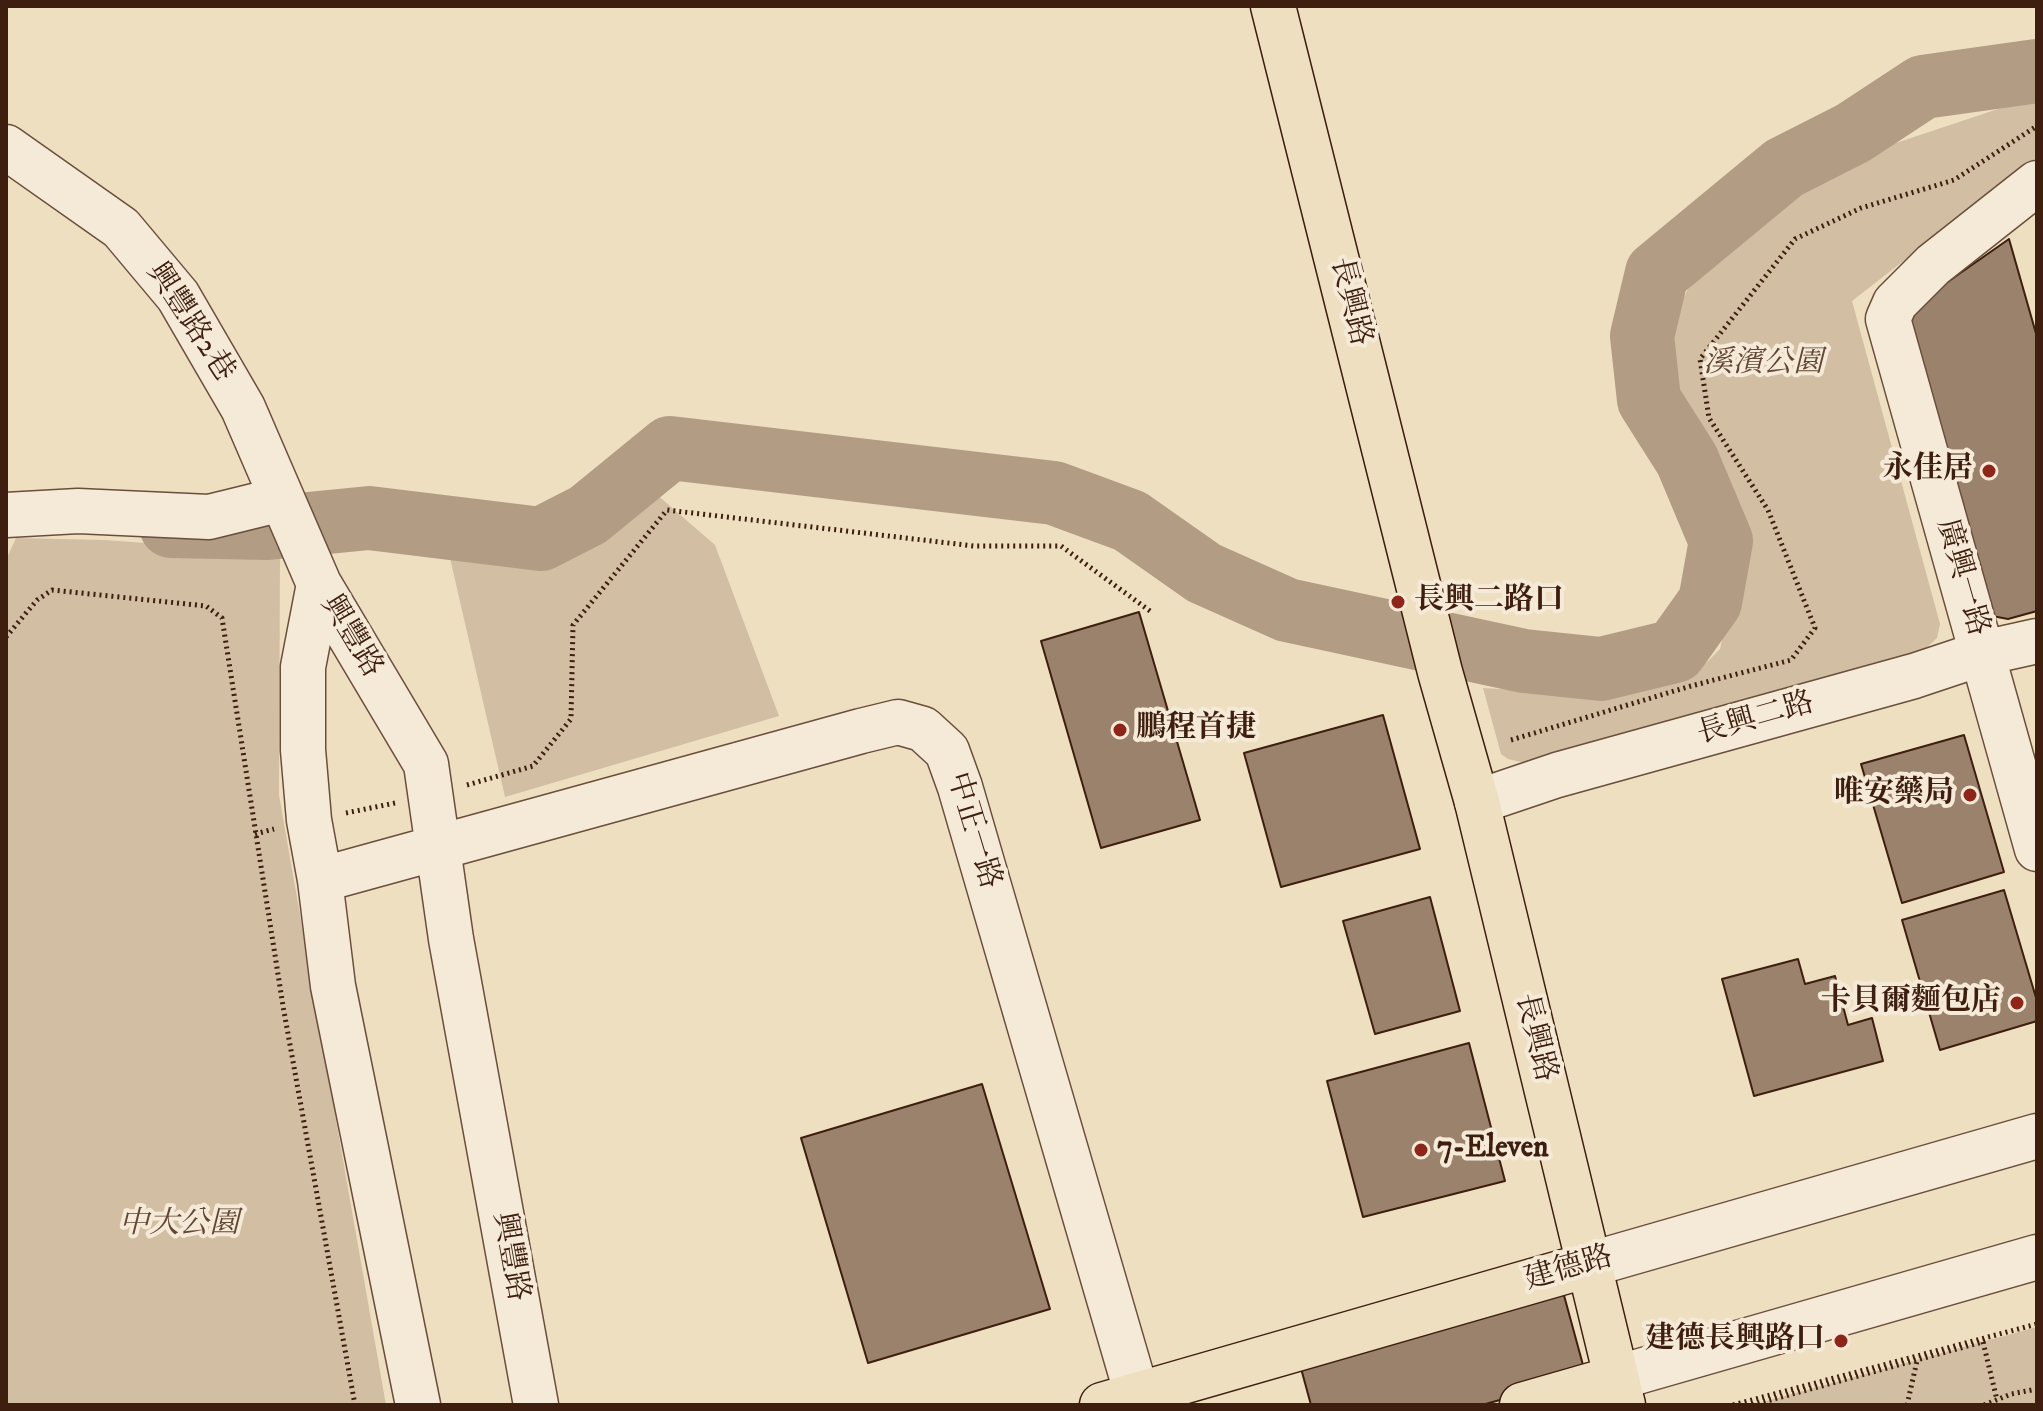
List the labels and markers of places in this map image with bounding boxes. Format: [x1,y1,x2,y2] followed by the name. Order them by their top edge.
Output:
[1883,453,1973,489] place label: 永佳居
[1980,462,1998,480] marker: 永佳居
[1414,584,1564,620] place label: 長興二路口
[1389,593,1407,611] marker: 長興二路口
[1136,712,1256,748] place label: 鵬程首捷
[1111,721,1129,739] marker: 鵬程首捷
[1834,777,1954,813] place label: 唯安藥局
[1961,786,1979,804] marker: 唯安藥局
[1821,985,2001,1021] place label: 卡貝爾麵包店
[2008,994,2026,1012] marker: 卡貝爾麵包店
[1437,1132,1549,1168] place label: 7-Eleven
[1412,1141,1430,1159] marker: 7-Eleven
[1645,1323,1825,1359] place label: 建德長興路口
[1832,1332,1850,1350] marker: 建德長興路口

